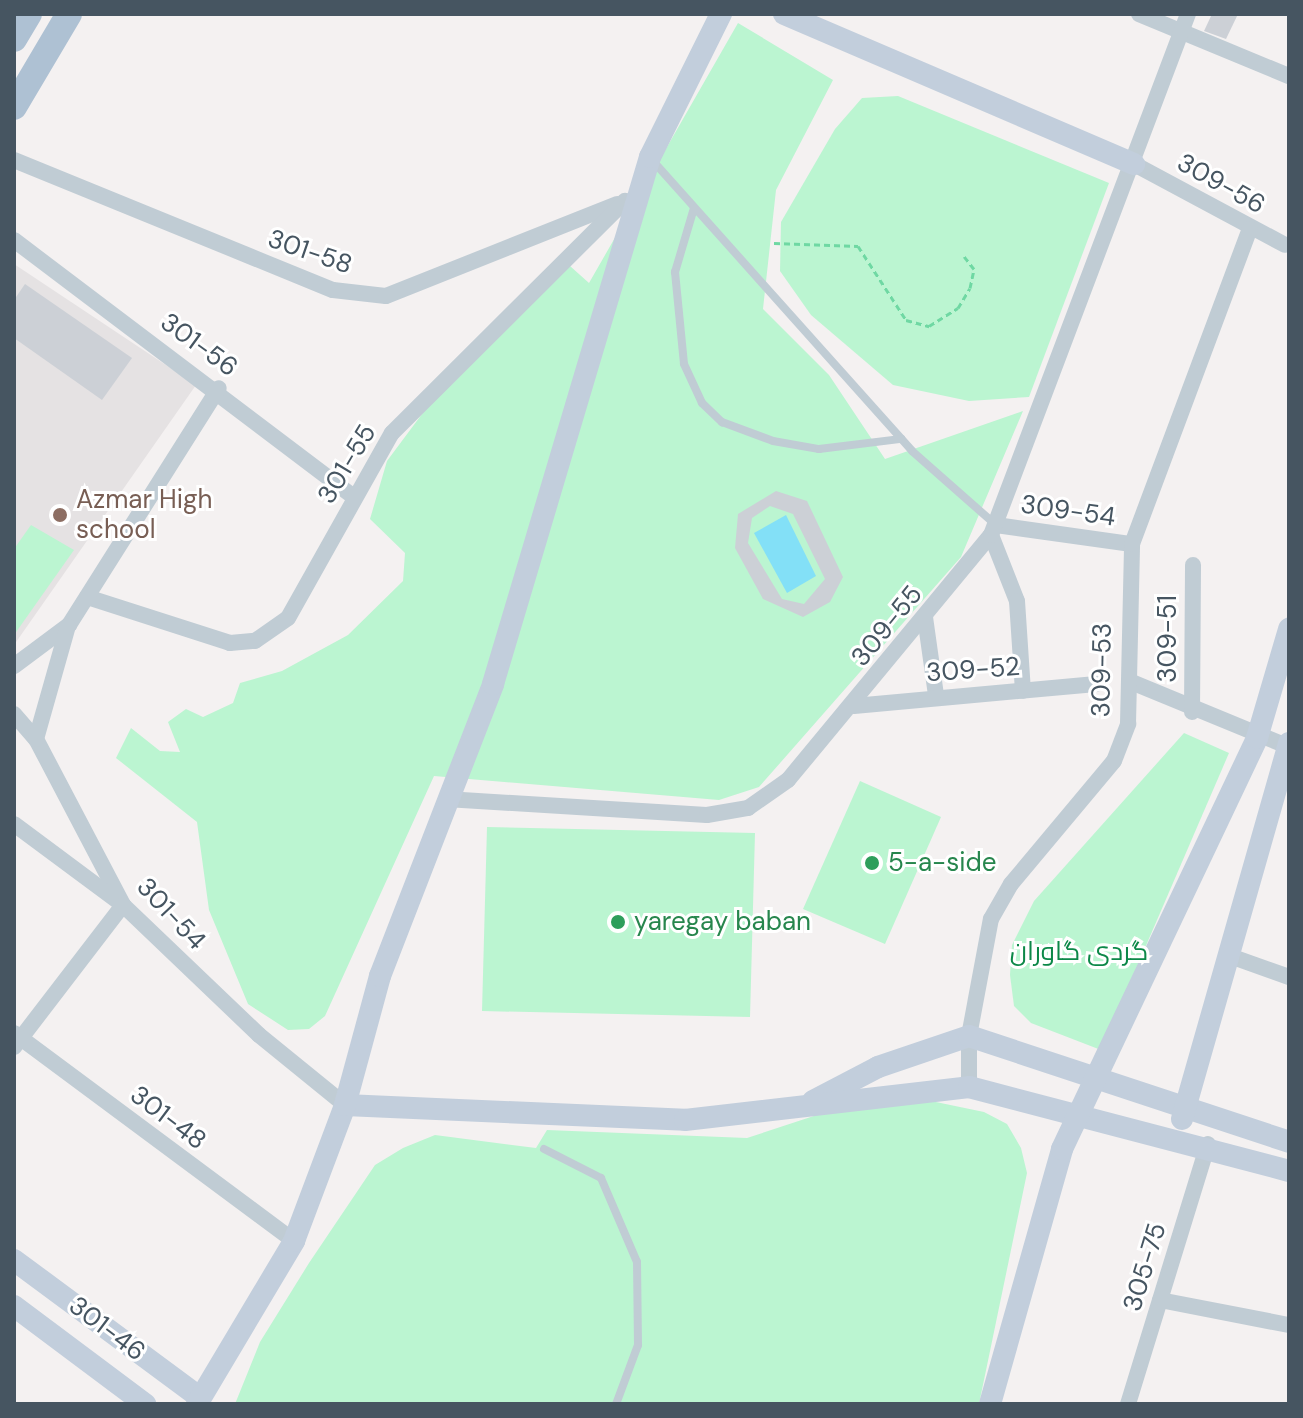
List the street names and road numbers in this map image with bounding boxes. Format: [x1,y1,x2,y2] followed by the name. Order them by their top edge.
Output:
[1172,147,1270,221] street label: 309-56
[264,223,356,281] street label: 301-58
[154,307,244,383] street label: 301-56
[311,419,383,509] street label: 301-55
[1019,489,1117,533] street label: 309-54
[845,579,929,673] street label: 309-55
[1152,595,1184,683] street label: 309-51
[1086,622,1118,718] street label: 309-53
[925,651,1021,689] street label: 309-52
[130,872,212,956] street label: 301-54
[124,1079,212,1157] street label: 301-48
[1117,1219,1173,1315] street label: 305-75
[63,1290,151,1368] street label: 301-46

